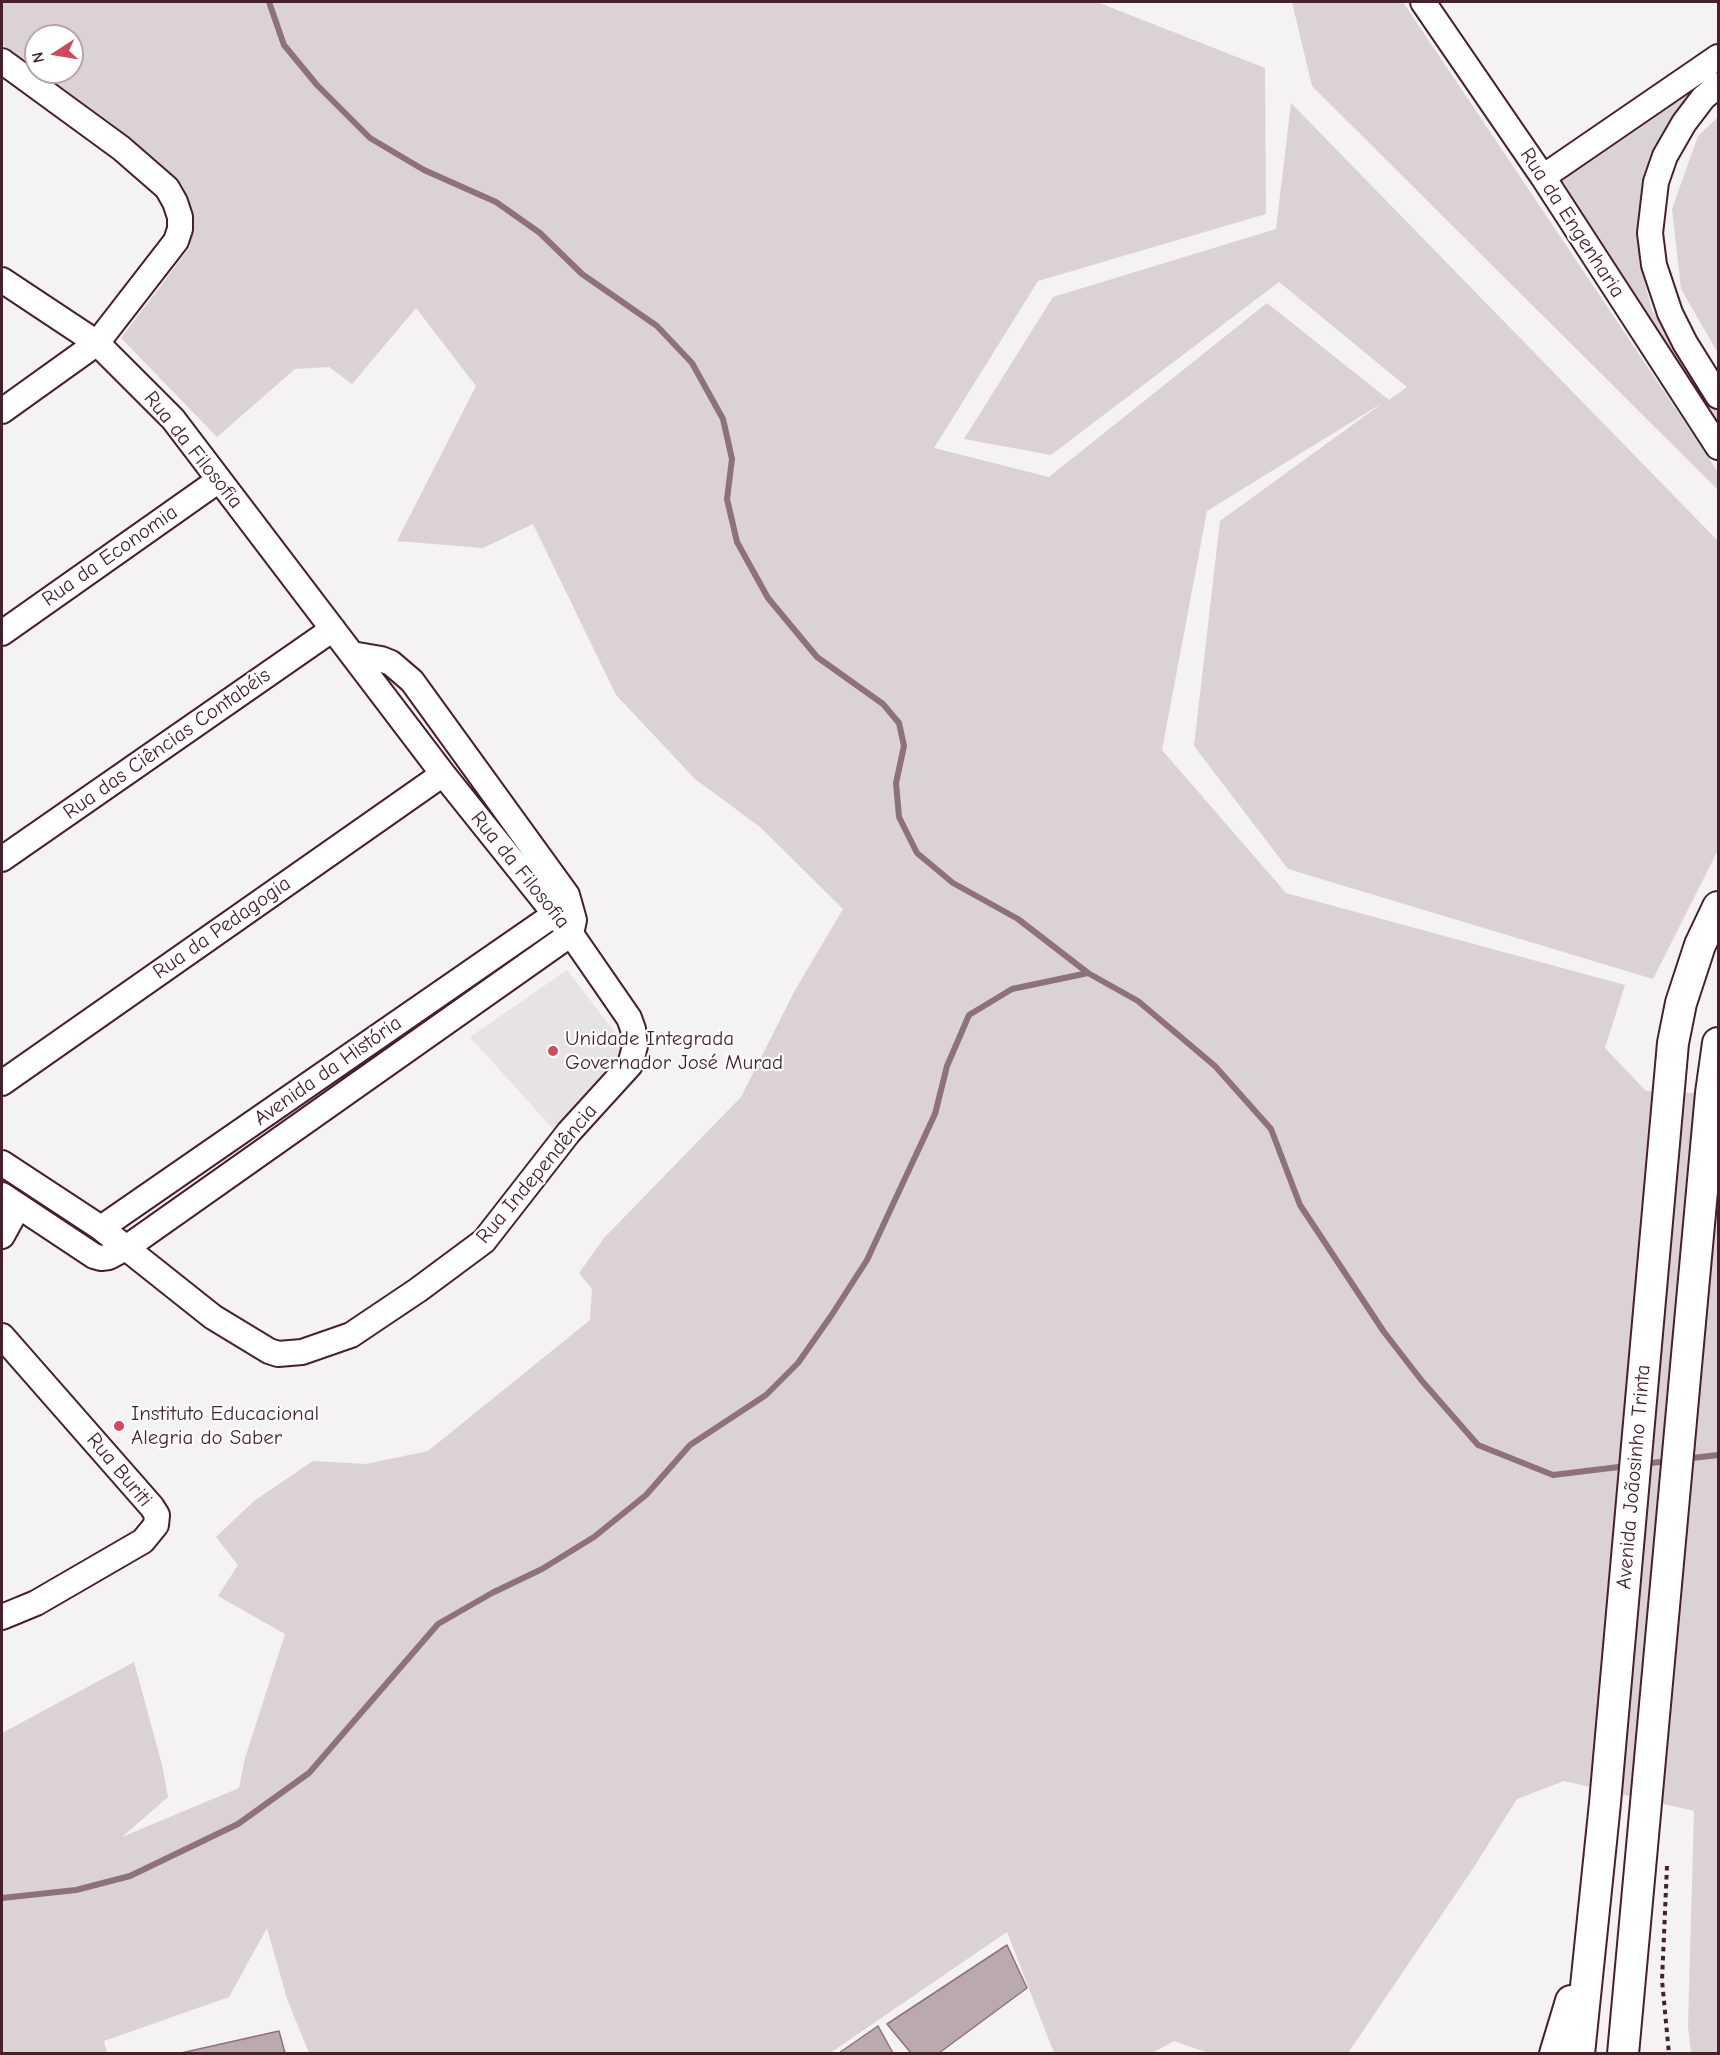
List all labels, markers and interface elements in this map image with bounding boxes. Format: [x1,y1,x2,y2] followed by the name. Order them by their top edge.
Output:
[24,24,84,84] north arrow
[28,50,48,64] text: N
[1514,143,1630,303] street label: Rua da Engenharia
[138,386,248,514] street label: Rua da Filosofia
[37,500,183,612] street label: Rua da Economia
[59,663,275,825] street label: Rua das Ciências Contabéis
[465,806,575,934] street label: Rua da Filosofia
[148,871,296,985] street label: Rua da Pedagogia
[249,1011,407,1131] street label: Avenida da História
[565,1026,783,1076] place label: Unidade Integrada Governador José Murad
[546,1044,560,1058] marker: Unidade Integrada Governador José Murad
[471,1099,603,1249] street label: Rua Independência
[1612,1364,1656,1590] street label: Avenida Joãosinho Trinta
[131,1401,319,1451] place label: Instituto Educacional Alegria do Saber
[112,1419,126,1433] marker: Instituto Educacional Alegria do Saber
[81,1428,157,1512] street label: Rua Buriti

